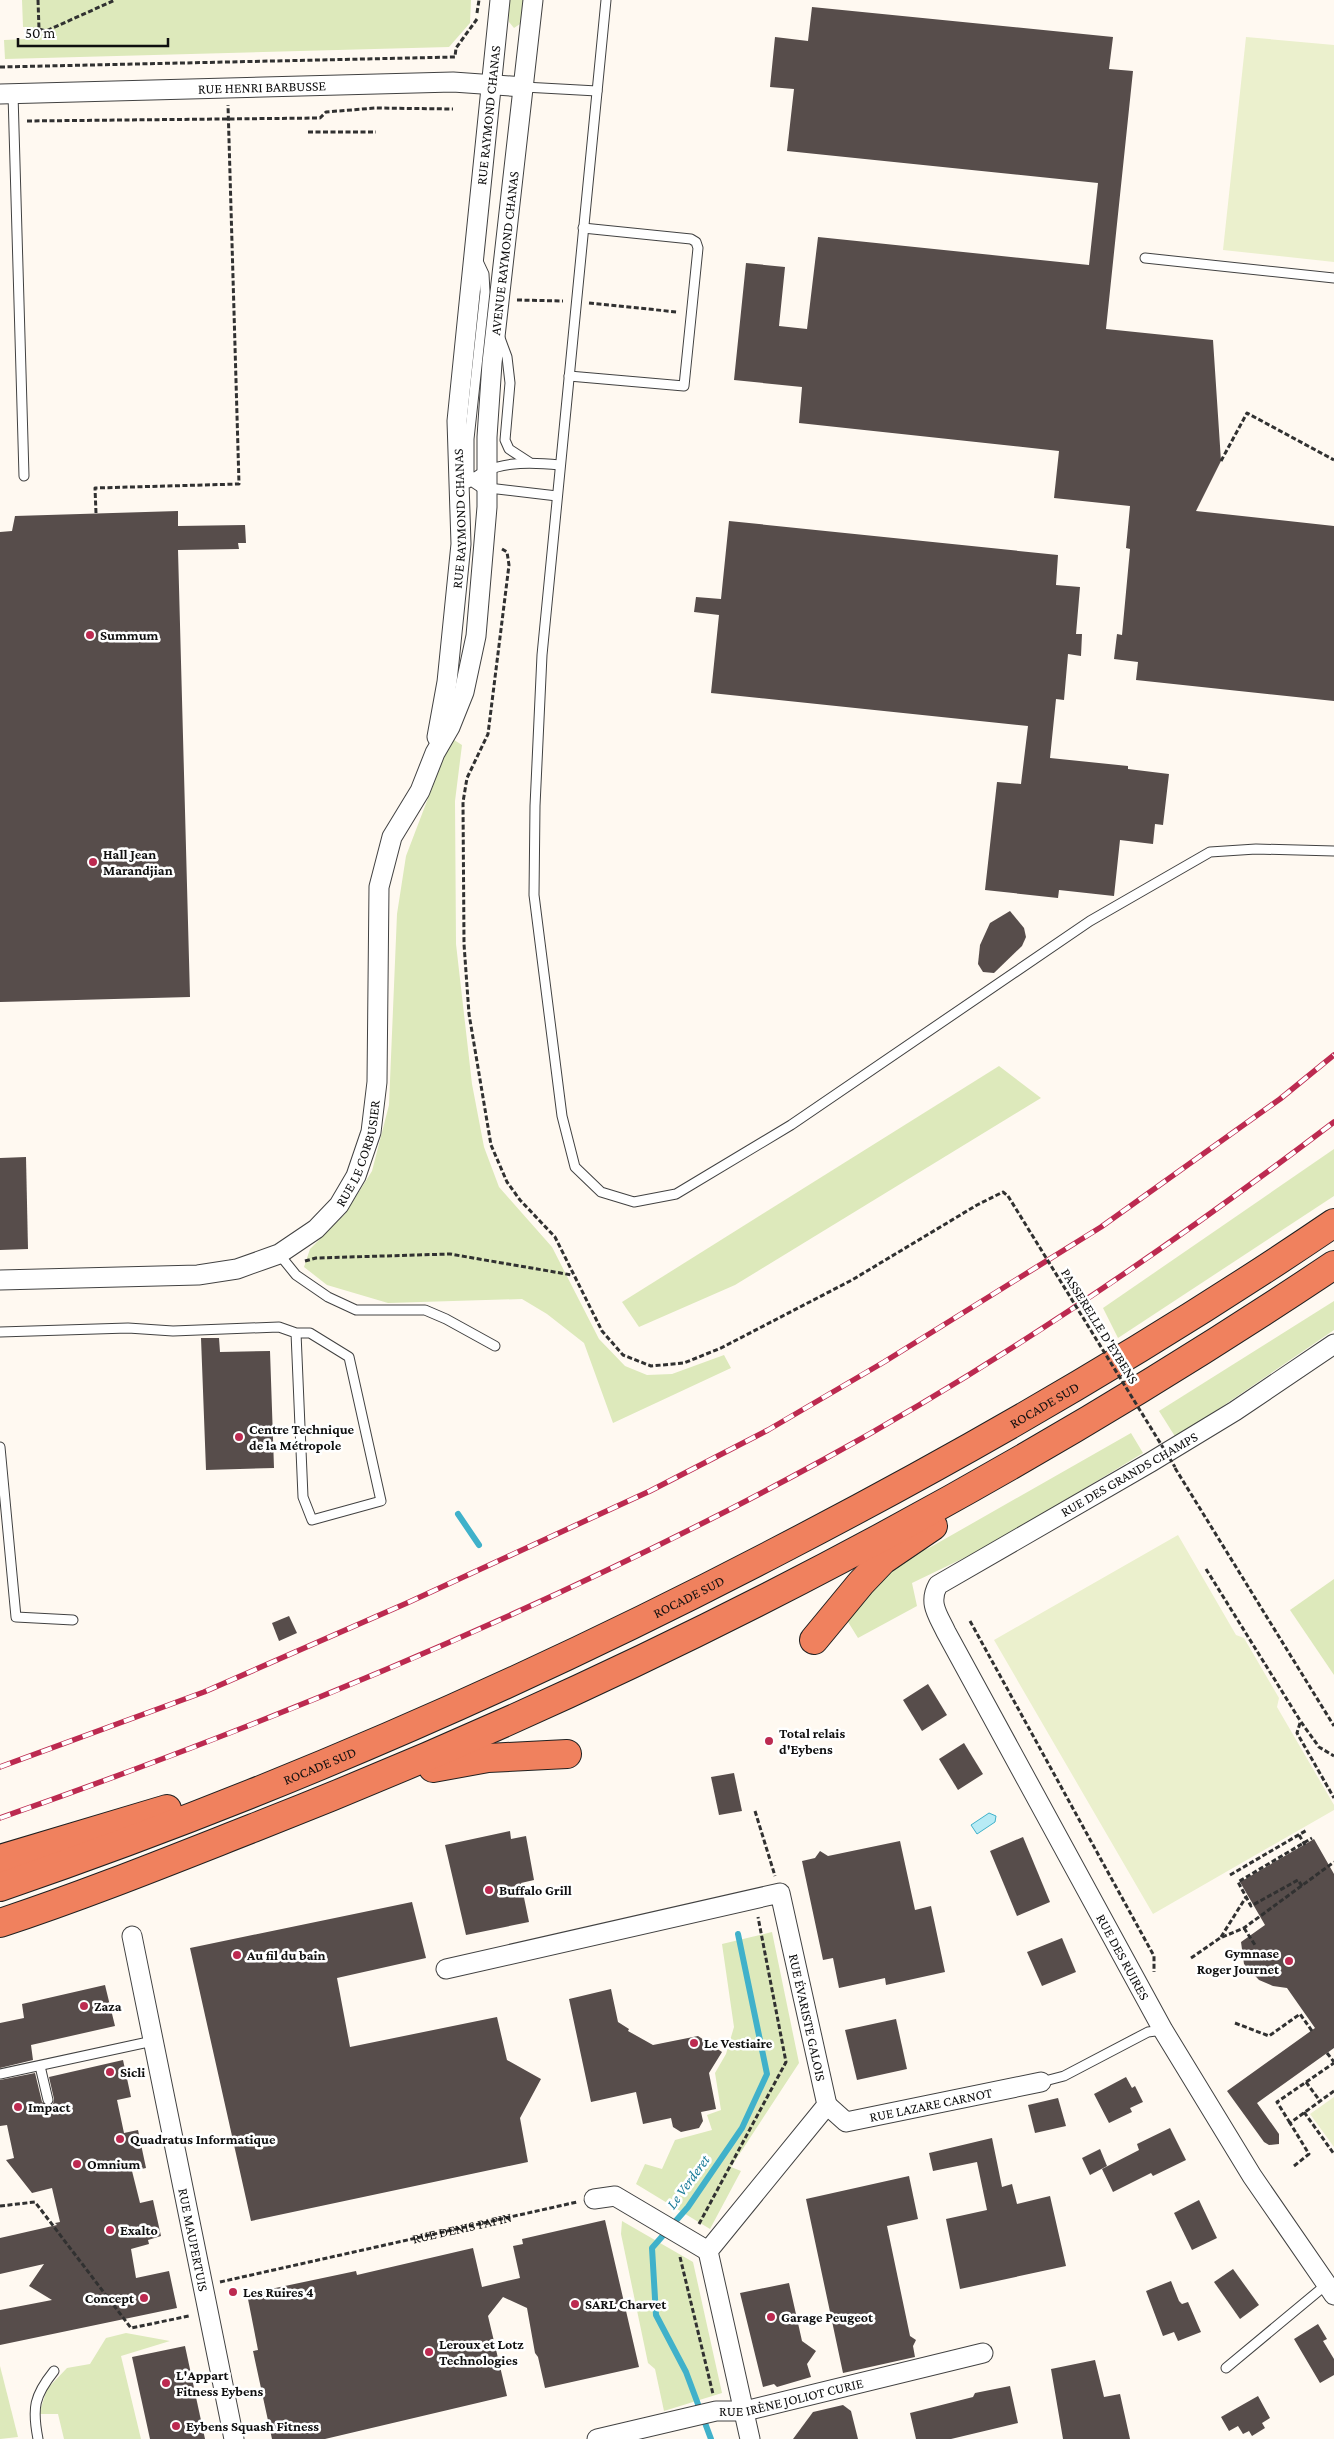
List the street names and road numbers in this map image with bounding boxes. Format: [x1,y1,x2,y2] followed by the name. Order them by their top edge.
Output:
[473,44,503,186] street label: RUE RAYMOND CHANAS
[198,77,327,97] street label: RUE HENRI BARBUSSE
[487,170,522,336] street label: AVENUE RAYMOND CHANAS
[449,448,469,589] street label: RUE RAYMOND CHANAS
[332,1099,383,1209] street label: RUE LE CORBUSIER
[1058,1265,1142,1387] street label: PASSERELLE D'EYBENS
[1007,1378,1082,1431] street label: ROCADE SUD
[1058,1428,1201,1520] street label: RUE DES GRANDS CHAMPS
[650,1572,727,1621] street label: ROCADE SUD
[281,1743,359,1788] street label: ROCADE SUD
[1093,1911,1153,2003] street label: RUE DES RUIRES
[786,1952,830,2083] street label: RUE ÉVARISTE GALOIS
[868,2084,994,2125] street label: RUE LAZARE CARNOT
[175,2187,212,2293] street label: RUE MAUPERTUIS
[411,2209,513,2247] street label: RUE DENIS PAPIN
[719,2374,865,2419] street label: RUE IRÈNE JOLIOT CURIE

